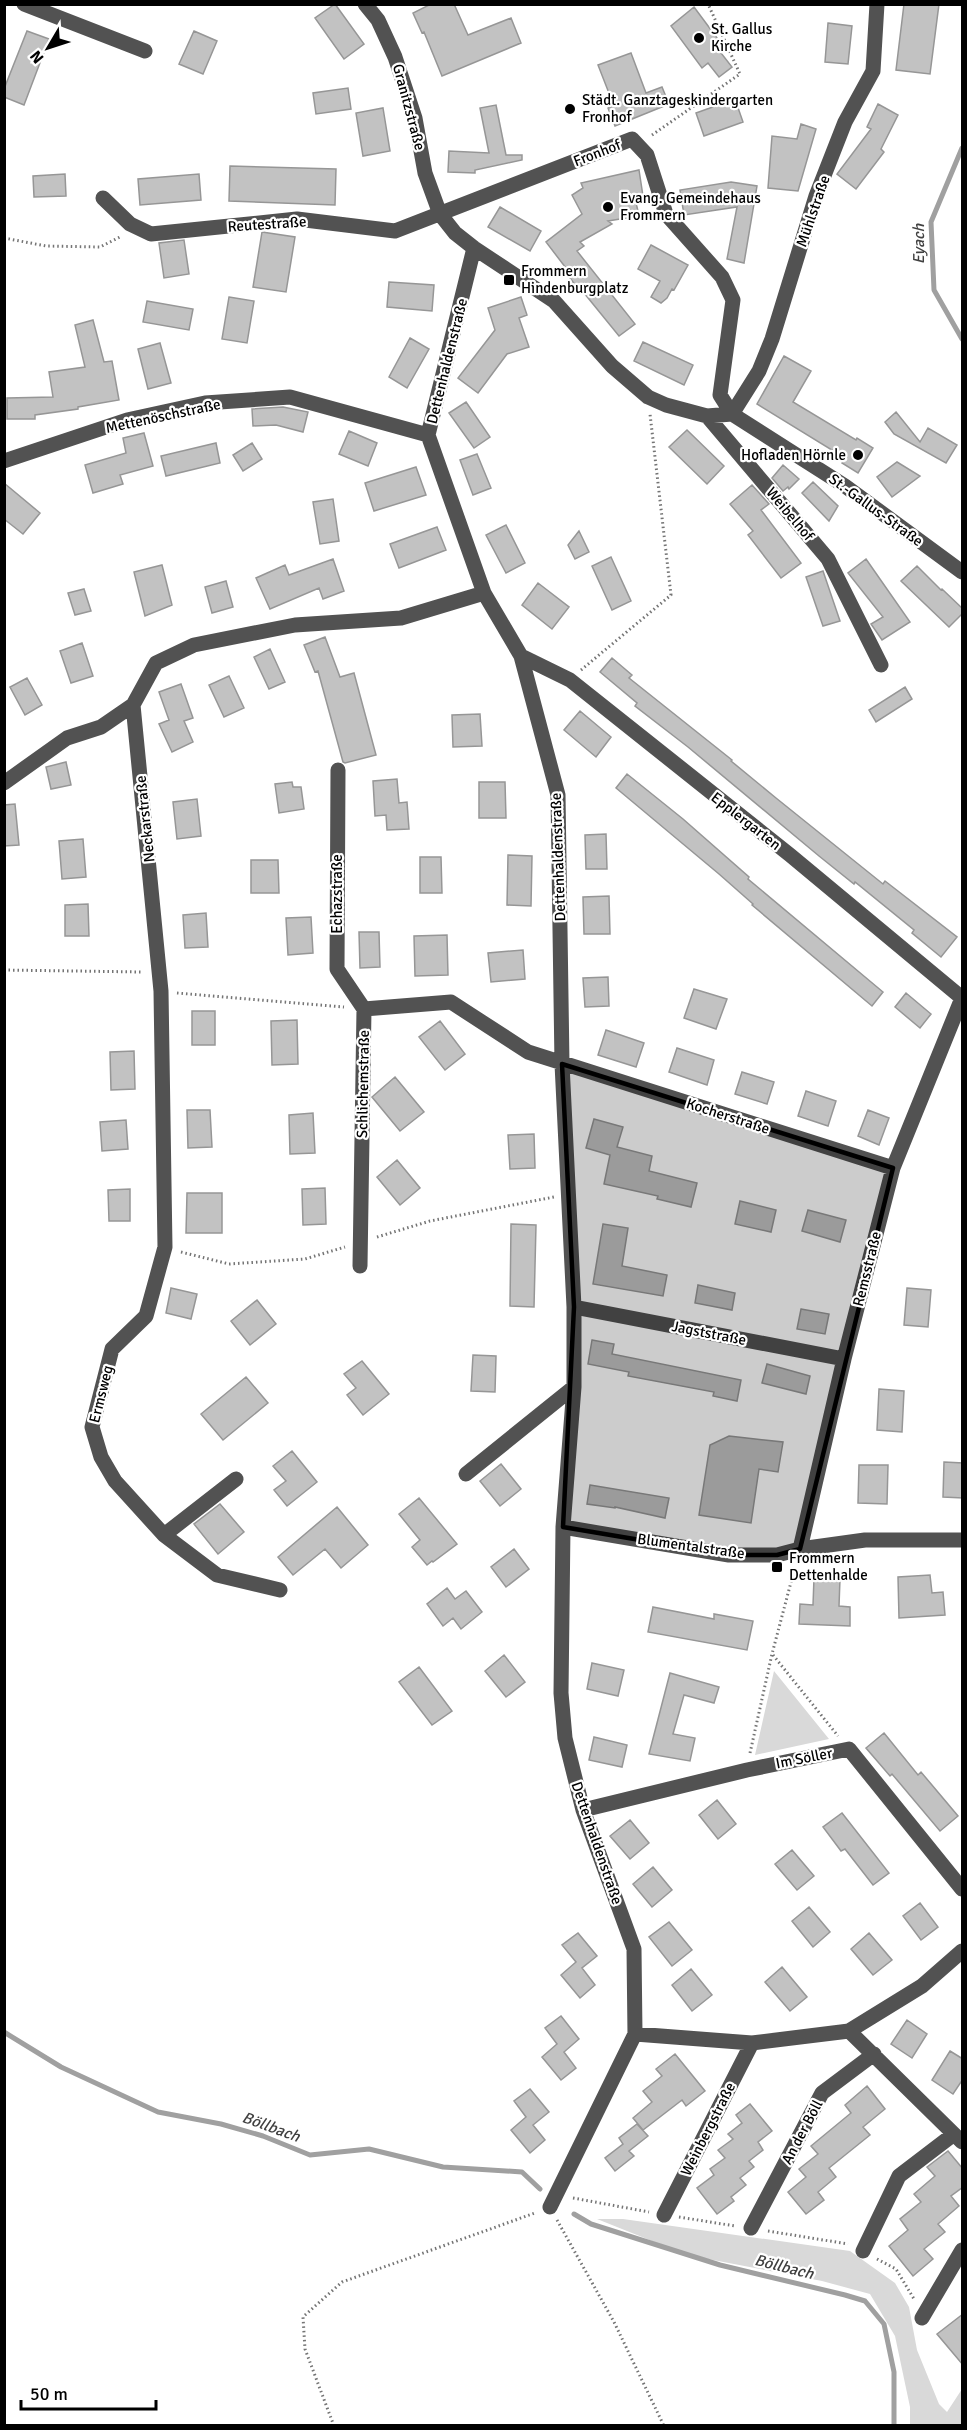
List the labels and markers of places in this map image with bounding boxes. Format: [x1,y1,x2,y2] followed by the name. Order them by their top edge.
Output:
[711,20,773,55] place label: St. Gallus Kirche
[692,31,706,45] marker: St. Gallus Kirche
[582,91,773,126] place label: Städt. Ganztageskindergarten Fronhof
[563,102,577,116] marker: Städt. Ganztageskindergarten Fronhof
[620,189,761,224] place label: Evang. Gemeindehaus Frommern
[601,200,615,214] marker: Evang. Gemeindehaus Frommern
[521,262,629,297] place label: Frommern Hindenburgplatz
[502,273,516,287] marker: Frommern Hindenburgplatz
[741,446,846,464] place label: Hofladen Hörnle
[851,448,865,462] marker: Hofladen Hörnle
[789,1549,868,1584] place label: Frommern Dettenhalde
[770,1560,784,1574] marker: Frommern Dettenhalde

